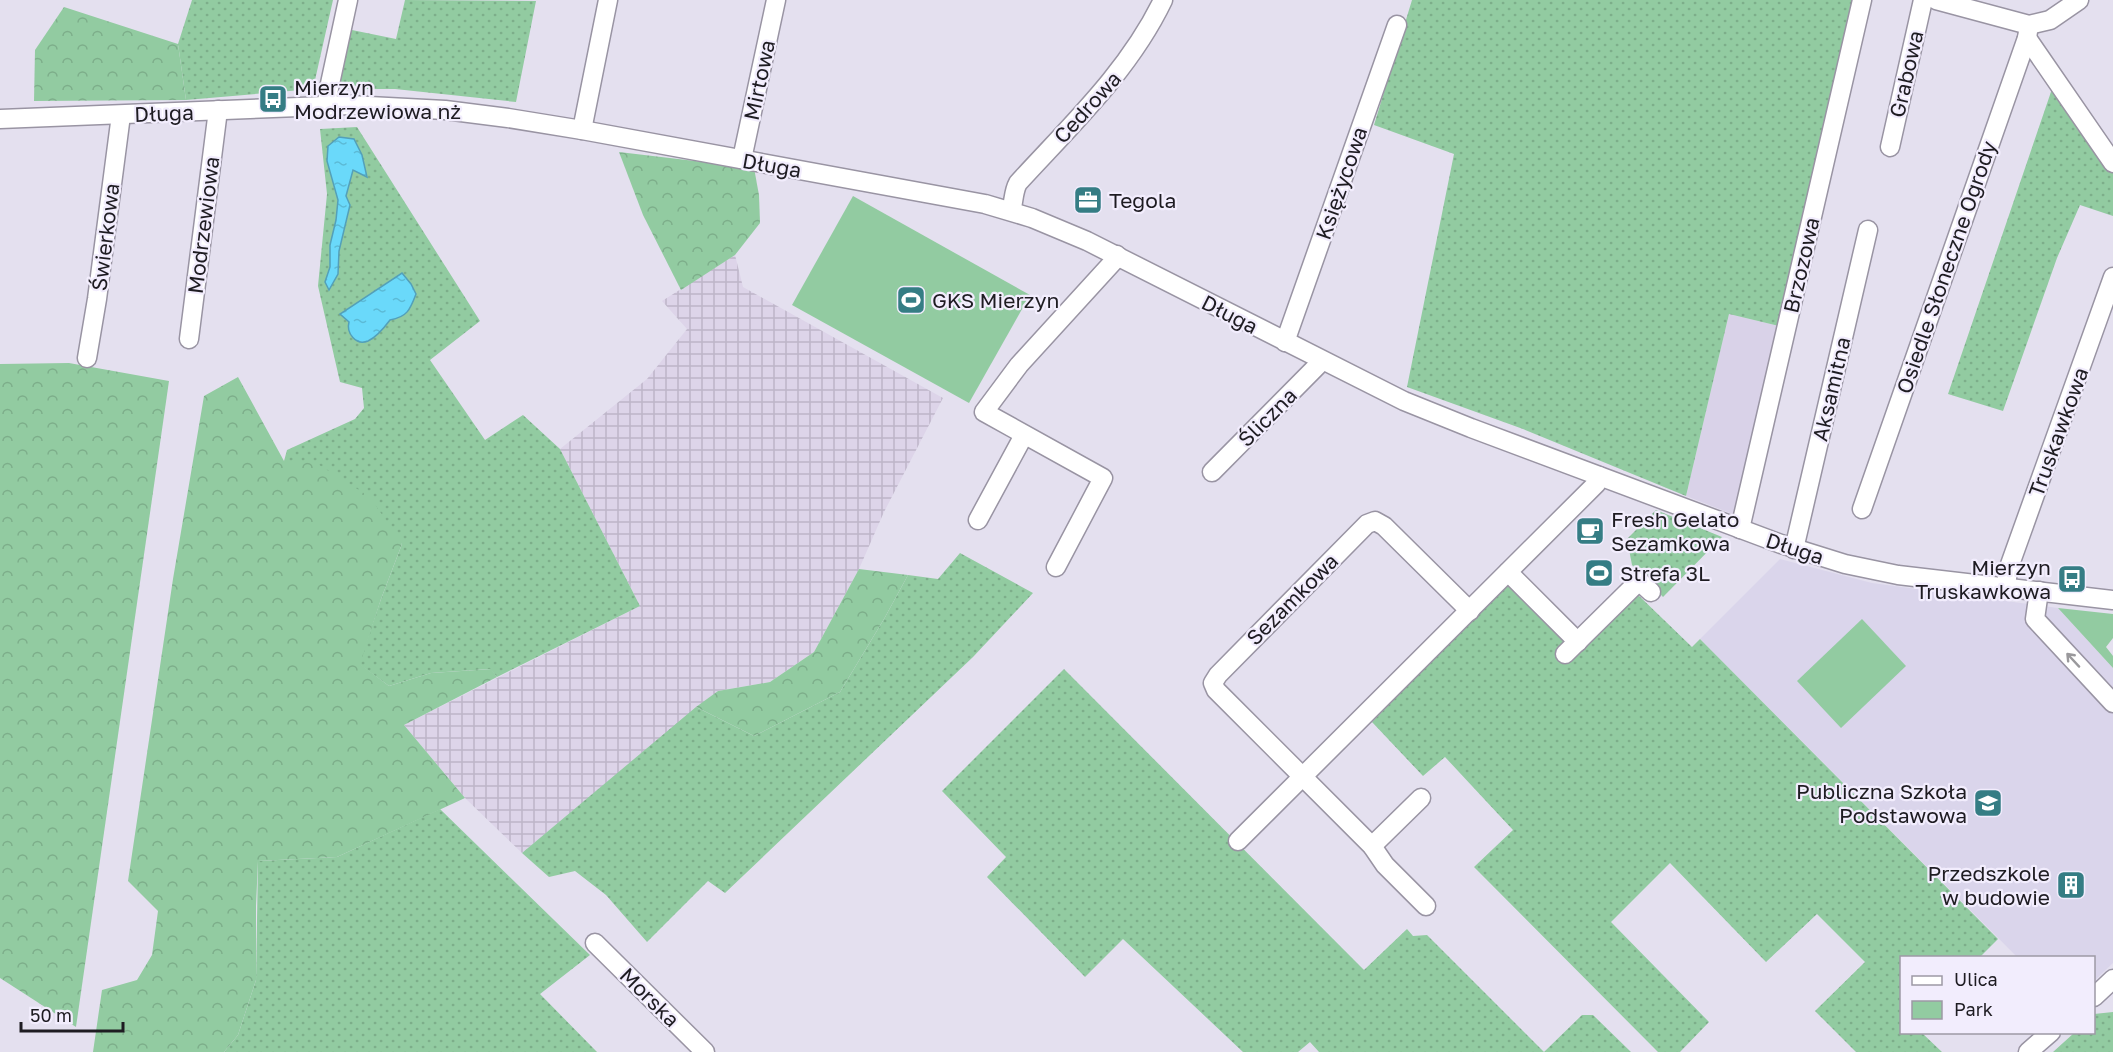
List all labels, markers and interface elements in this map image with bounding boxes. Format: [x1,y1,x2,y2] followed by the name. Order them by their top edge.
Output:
[1883,28,1929,120] street label: Grabowa
[738,37,780,123] street label: Mirtowa
[1048,66,1126,148] street label: Cedrowa
[294,74,461,124] place label: Mierzyn Modrzewiowa nż
[257,83,289,115] bus stop icon: Mierzyn Modrzewiowa nż
[134,99,194,127] street label: Długa
[1310,123,1372,243] street label: Księżycowa
[1890,137,2002,397] street label: Osiedle Słoneczne Ogrody
[740,147,804,183] street label: Długa
[182,155,224,295] street label: Modrzewiowa
[85,182,125,292] street label: Świerkowa
[1072,184,1104,216] office icon: Tegola
[1109,187,1176,213] place label: Tegola
[1777,215,1825,315] street label: Brzozowa
[895,284,927,316] sports icon: GKS Mierzyn
[932,287,1059,313] place label: GKS Mierzyn
[1198,289,1262,339] street label: Długa
[1806,334,1856,444] street label: Aksamitna
[2023,364,2093,500] street label: Truskawkowa
[1232,382,1302,452] street label: Śliczna
[1611,506,1739,556] place label: Fresh Gelato Sezamkowa
[1574,515,1606,547] cafe icon: Fresh Gelato Sezamkowa
[1763,526,1827,570] street label: Długa
[1241,548,1343,650] street label: Sezamkowa
[1915,554,2051,604] place label: Mierzyn Truskawkowa
[1583,557,1615,589] sports icon: Strefa 3L
[1620,560,1710,586] place label: Strefa 3L
[2056,563,2088,595] bus stop icon: Mierzyn Truskawkowa
[2066,653,2080,668] one-way arrow
[1796,778,1967,828] place label: Publiczna Szkoła Podstawowa
[1972,787,2004,819] school or university icon: Publiczna Szkoła Podstawowa
[1927,860,2050,910] place label: Przedszkole w budowie
[2055,869,2087,901] building icon: Przedszkole w budowie
[1900,956,2095,1034] legend
[615,962,685,1032] street label: Morska
[1954,968,1998,990] text: Ulica
[21,995,123,1033] scale bar
[1954,998,1993,1020] text: Park
[30,1004,72,1026] text: 50 m

